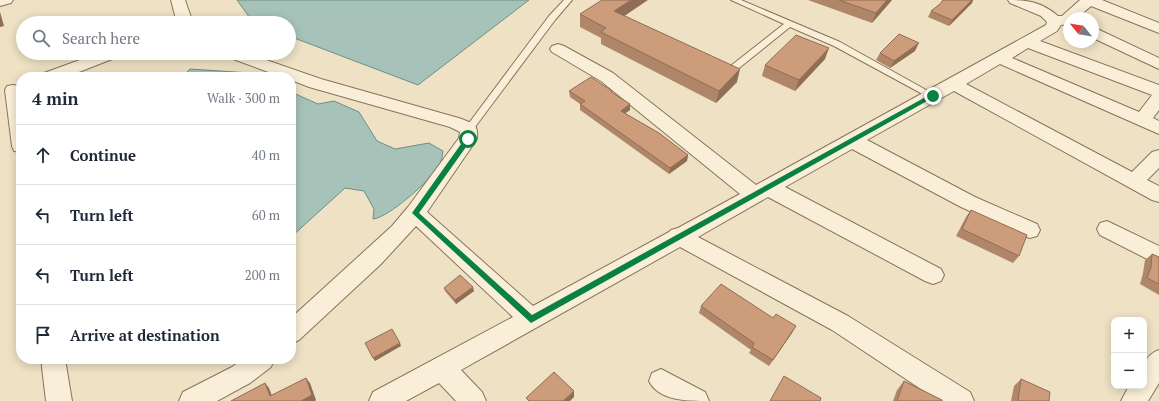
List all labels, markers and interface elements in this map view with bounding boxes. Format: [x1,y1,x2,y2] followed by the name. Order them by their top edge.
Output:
[1063,12,1099,48] north arrow
[16,16,296,60] search box
[30,27,52,49] icon: search
[62,28,140,48] text: Search here
[32,87,79,110] text: 4 min
[924,87,942,105] route end
[207,89,280,107] text: Walk · 300 m
[459,130,477,148] route start
[32,144,54,166] icon: ahead
[70,145,136,165] text: Continue
[252,146,280,164] text: 40 m
[32,204,54,226] icon: left
[70,205,134,225] text: Turn left
[252,206,280,224] text: 60 m
[32,264,54,286] icon: left
[70,265,134,285] text: Turn left
[245,266,280,284] text: 200 m
[1111,317,1147,389] map controls
[1111,317,1147,353] button: +
[32,324,54,346] icon: arrive
[70,325,220,345] text: Arrive at destination
[1111,353,1147,389] button: −

